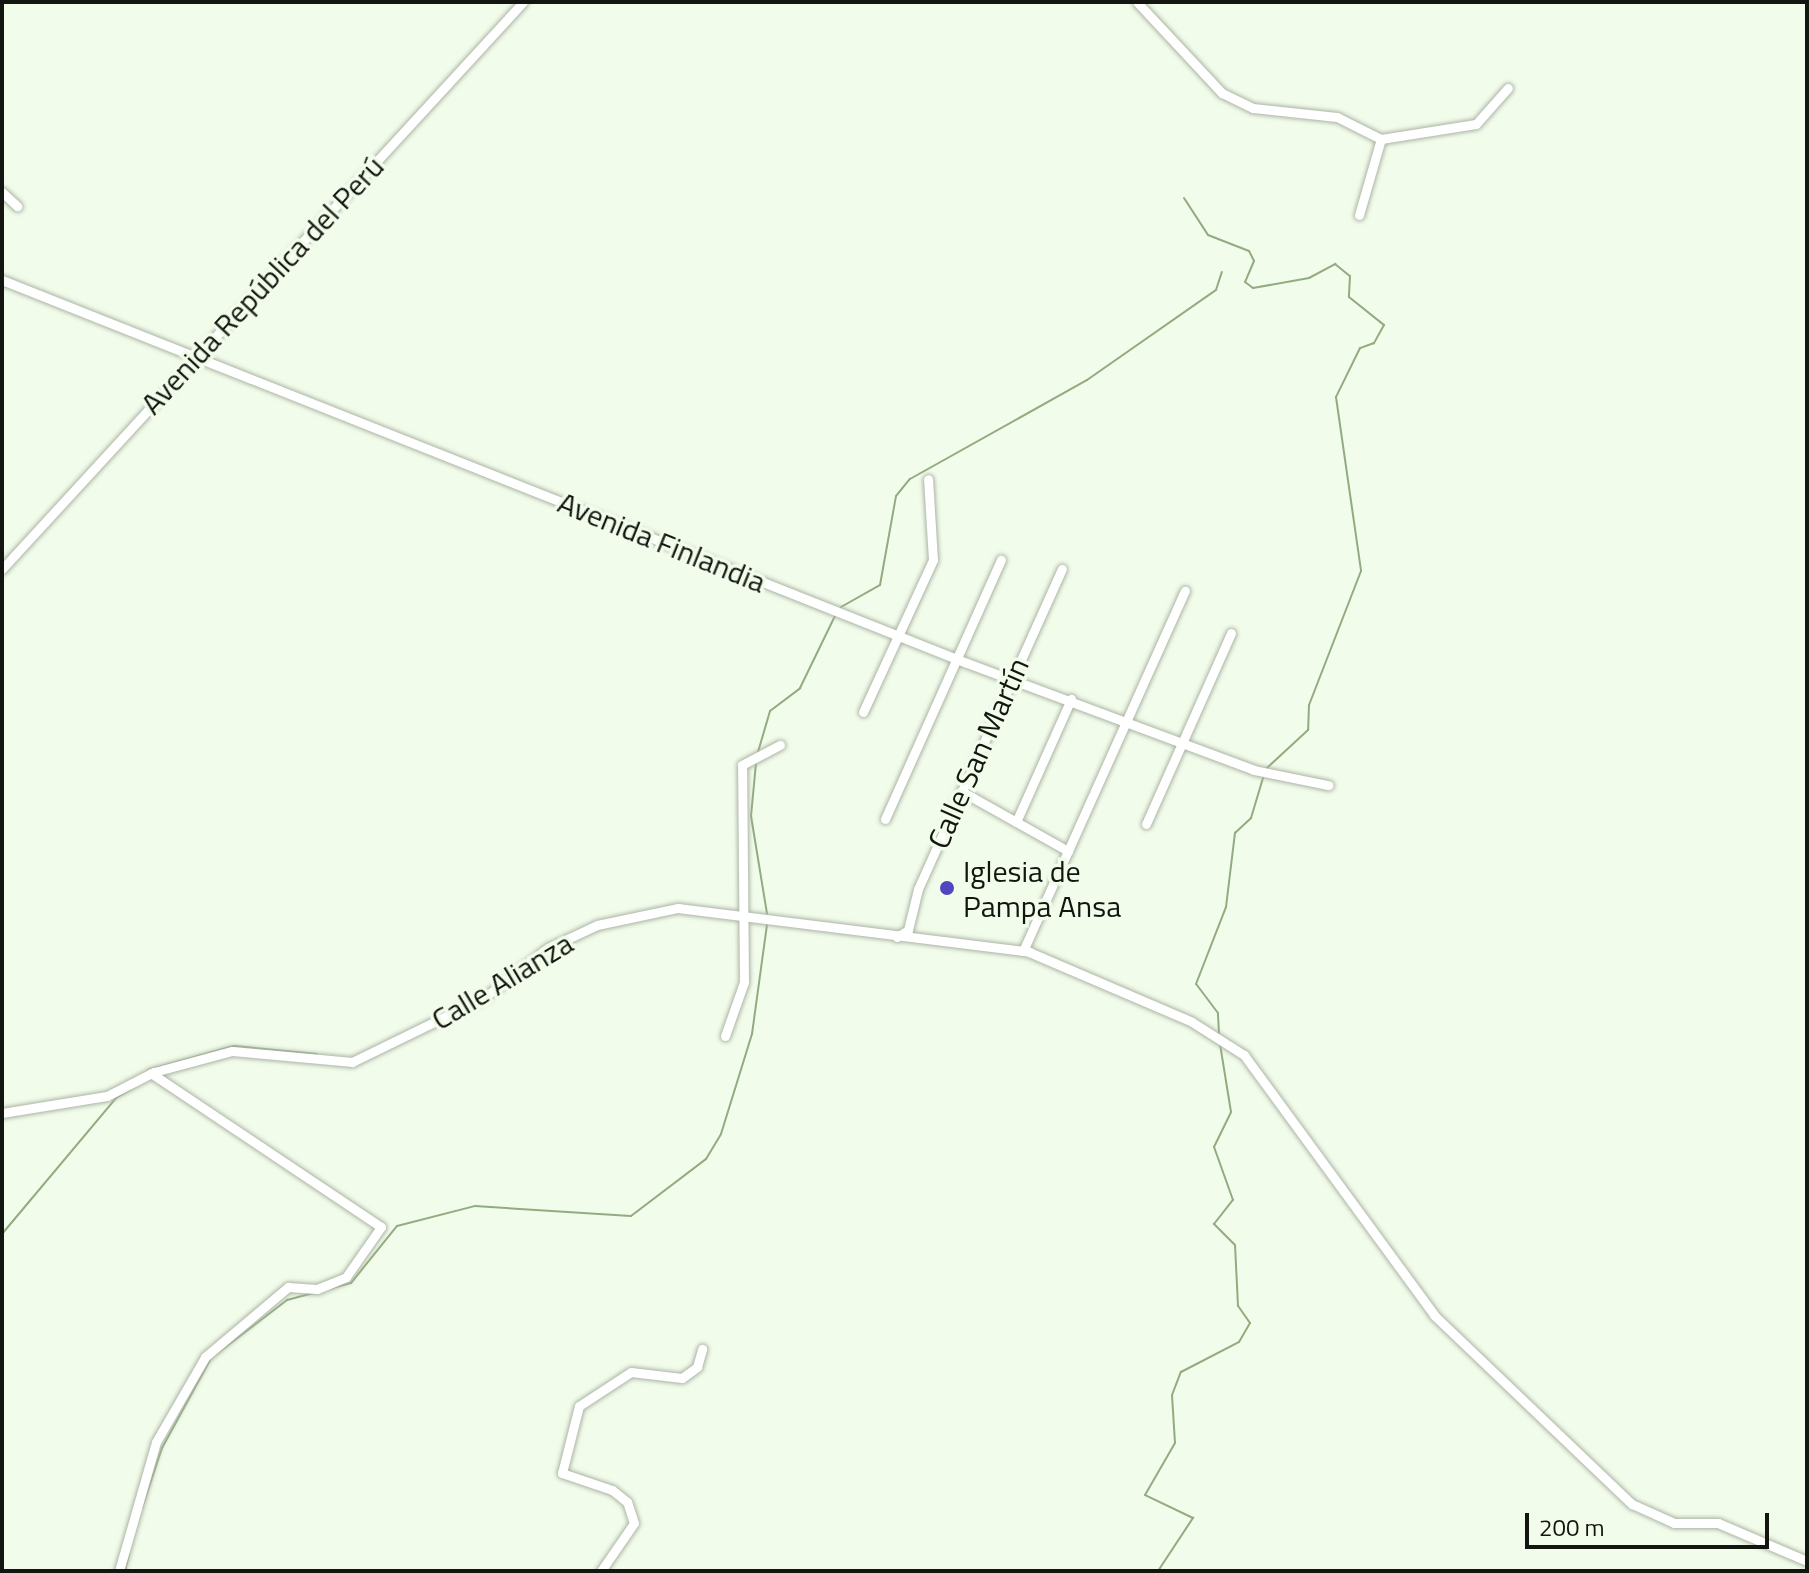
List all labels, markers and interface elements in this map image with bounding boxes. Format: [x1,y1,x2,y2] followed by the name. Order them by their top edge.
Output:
[133,149,391,421] street label: Avenida República del Perú
[553,484,771,600] street label: Avenida Finlandia
[920,652,1036,854] street label: Calle San Martín
[963,853,1121,924] place label: Iglesia de Pampa Ansa
[938,879,956,897] marker: Iglesia de Pampa Ansa
[425,925,579,1037] street label: Calle Alianza
[1529,1497,1773,1547] scale bar
[1539,1509,1605,1545] text: 200 m

